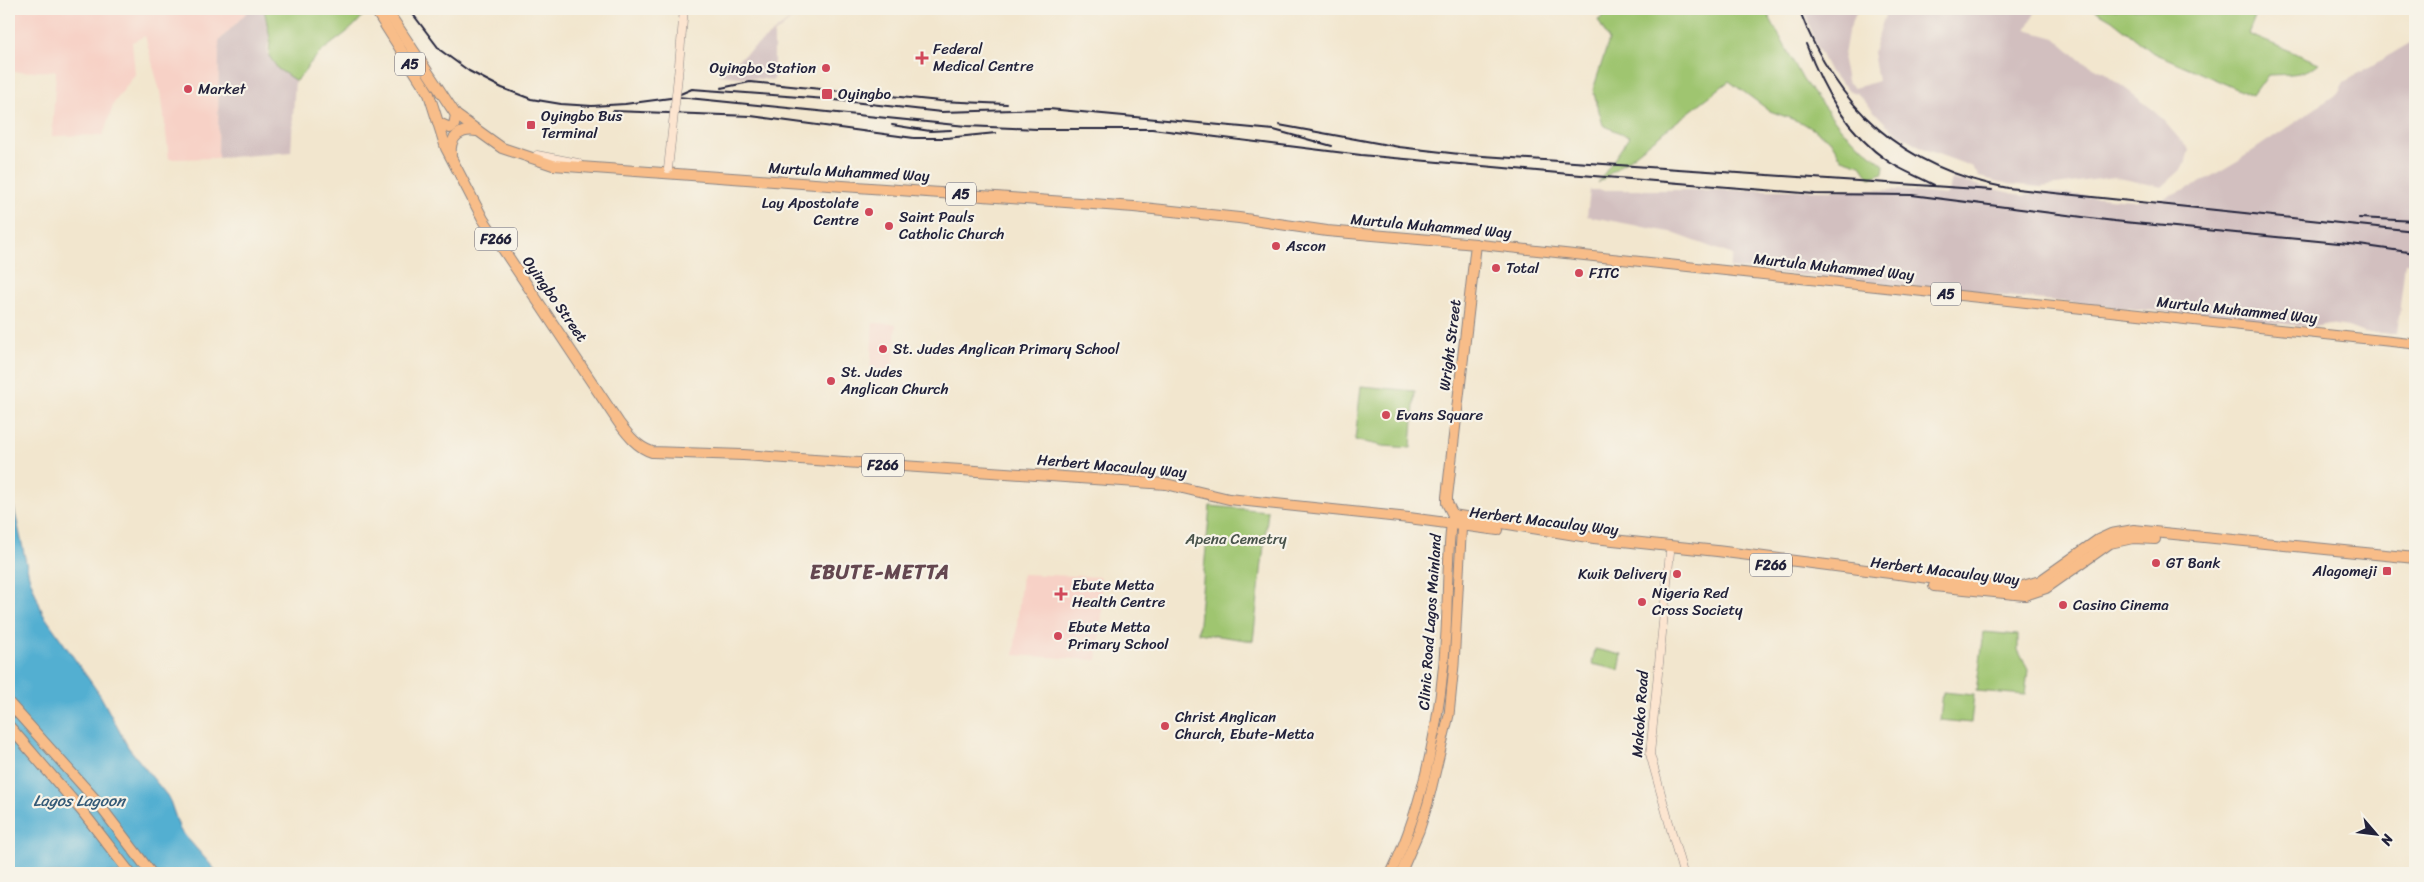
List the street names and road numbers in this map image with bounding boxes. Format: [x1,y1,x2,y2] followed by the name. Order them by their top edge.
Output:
[395,52,425,76] road number: A5
[768,155,930,189] street label: Murtula Muhammed Way
[946,182,976,205] road number: A5
[1349,206,1513,246] street label: Murtula Muhammed Way
[475,228,517,250] road number: F266
[1752,246,1916,288] street label: Murtula Muhammed Way
[515,250,595,348] street label: Oyingbo Street
[1931,282,1961,306] road number: A5
[2155,289,2319,331] street label: Murtula Muhammed Way
[1431,297,1469,392] street label: Wright Street
[1036,447,1188,486] street label: Herbert Macaulay Way
[862,454,904,476] road number: F266
[1468,499,1620,543] street label: Herbert Macaulay Way
[1411,532,1449,711] street label: Clinic Road Lagos Mainland
[1869,549,2021,593] street label: Herbert Macaulay Way
[1750,554,1792,576] road number: F266
[1624,669,1656,758] street label: Makoko Road

